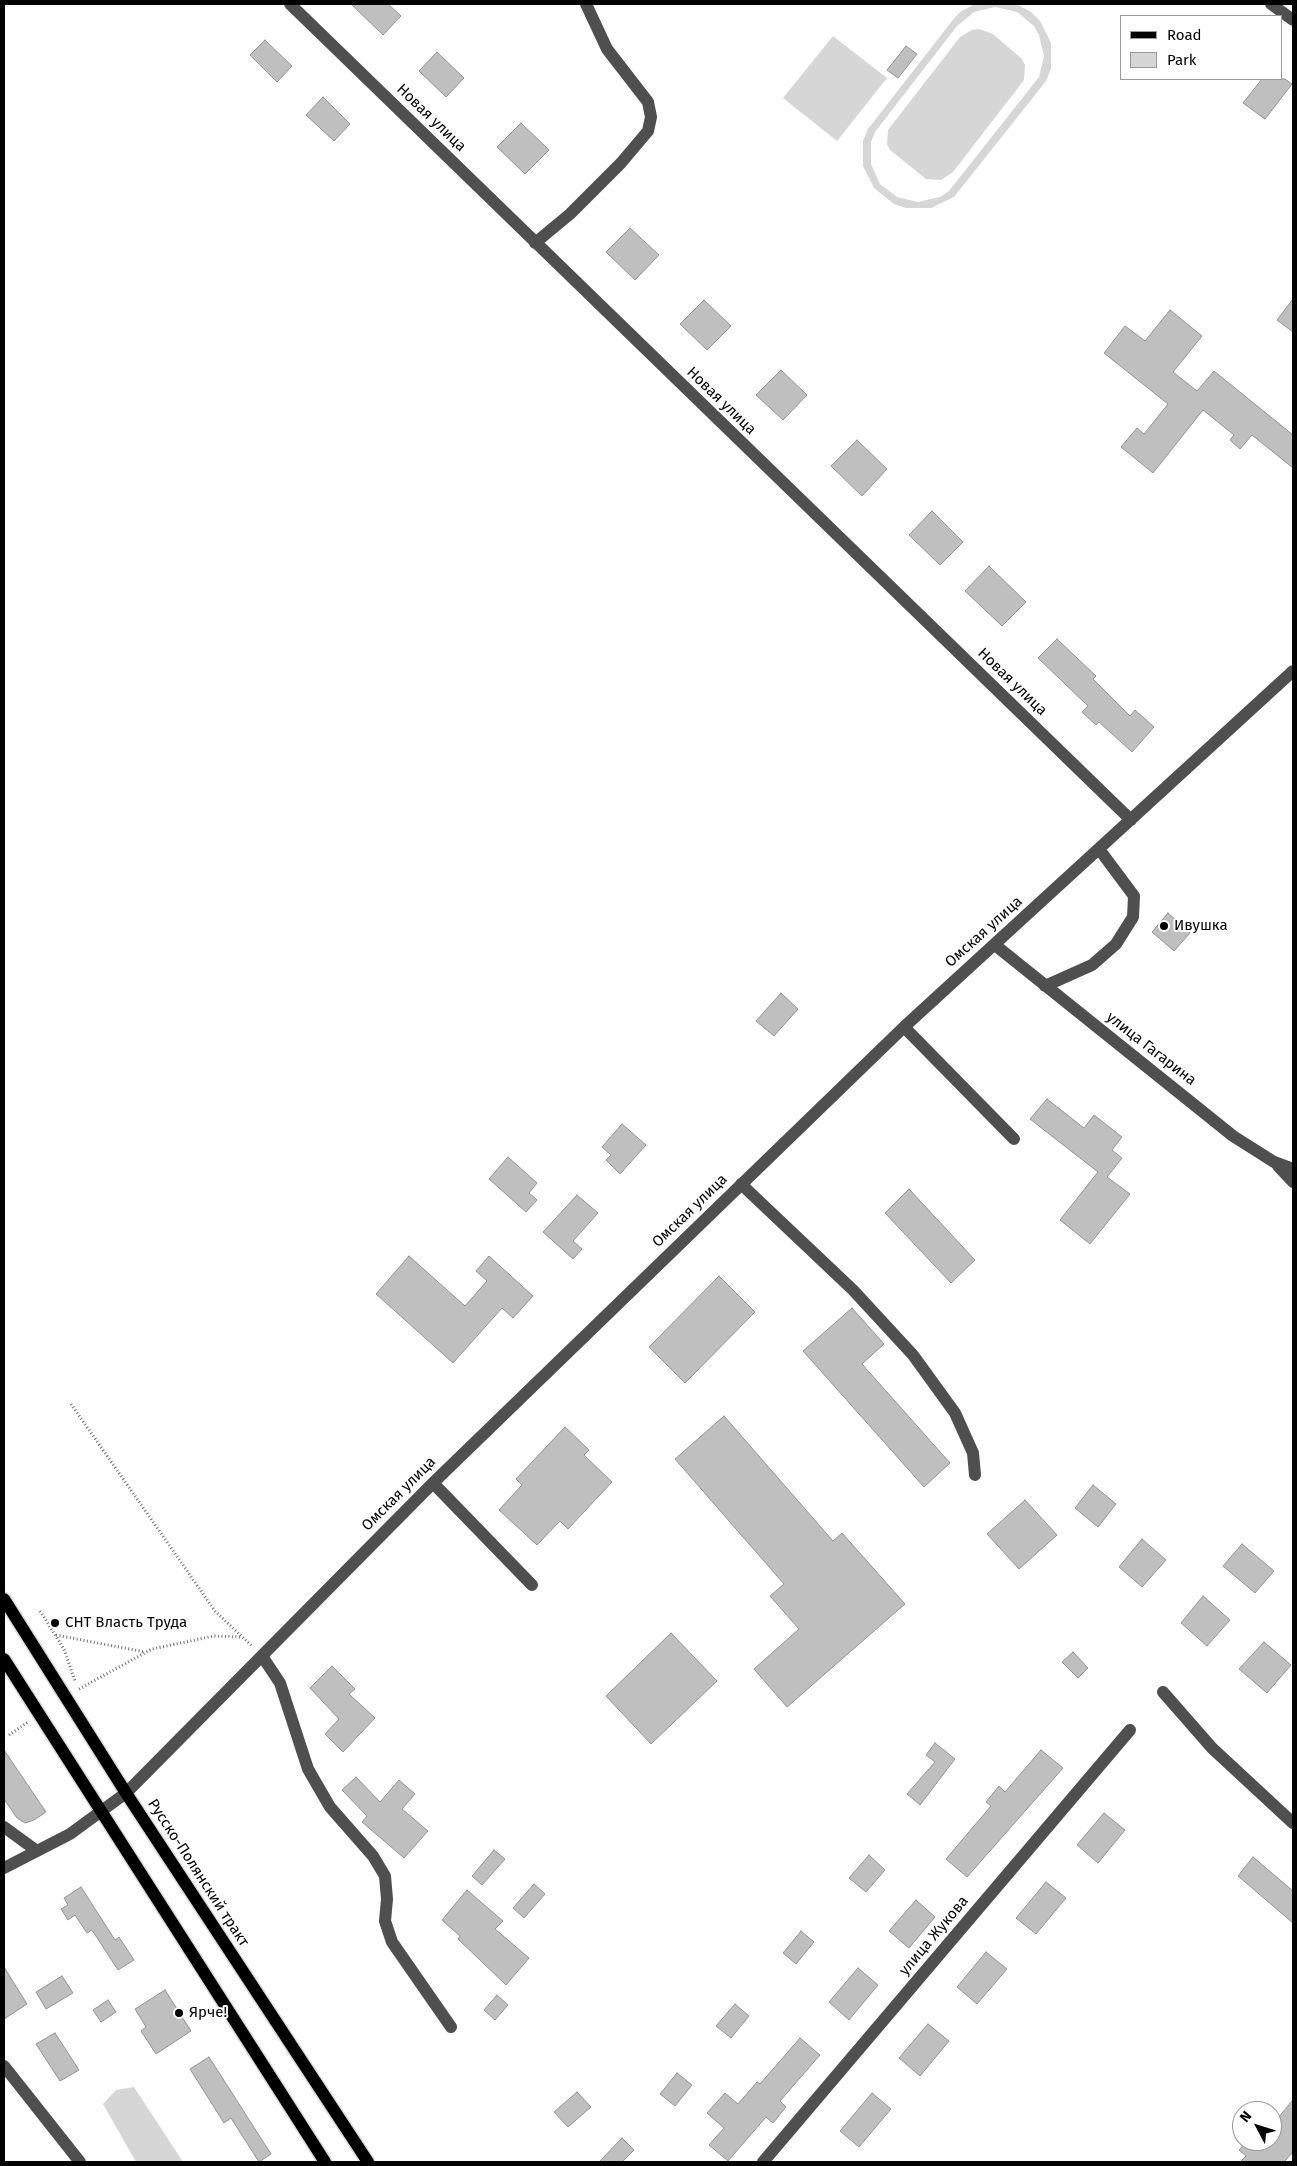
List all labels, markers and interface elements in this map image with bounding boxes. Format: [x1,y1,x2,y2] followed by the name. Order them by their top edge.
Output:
[1120,15,1282,80] legend
[1167,26,1202,44] text: Road
[1167,51,1197,69] text: Park
[393,80,469,156] street label: Новая улица
[683,363,759,439] street label: Новая улица
[974,644,1050,720] street label: Новая улица
[942,893,1026,971] street label: Омская улица
[1174,917,1228,935] place label: Ивушка
[1158,920,1170,932] marker: Ивушка
[1103,1008,1199,1090] street label: улица Гагарина
[649,1171,731,1251] street label: Омская улица
[358,1453,440,1535] street label: Омская улица
[65,1614,187,1632] place label: СНТ Власть Труда
[49,1617,61,1629] marker: СНТ Власть Труда
[144,1796,252,1950] street label: Русско-Полянский тракт
[896,1893,972,1979] street label: улица Жукова
[189,2004,227,2022] place label: Ярче!
[173,2007,185,2019] marker: Ярче!
[1232,2101,1282,2151] north arrow
[1236,2108,1255,2126] text: N

